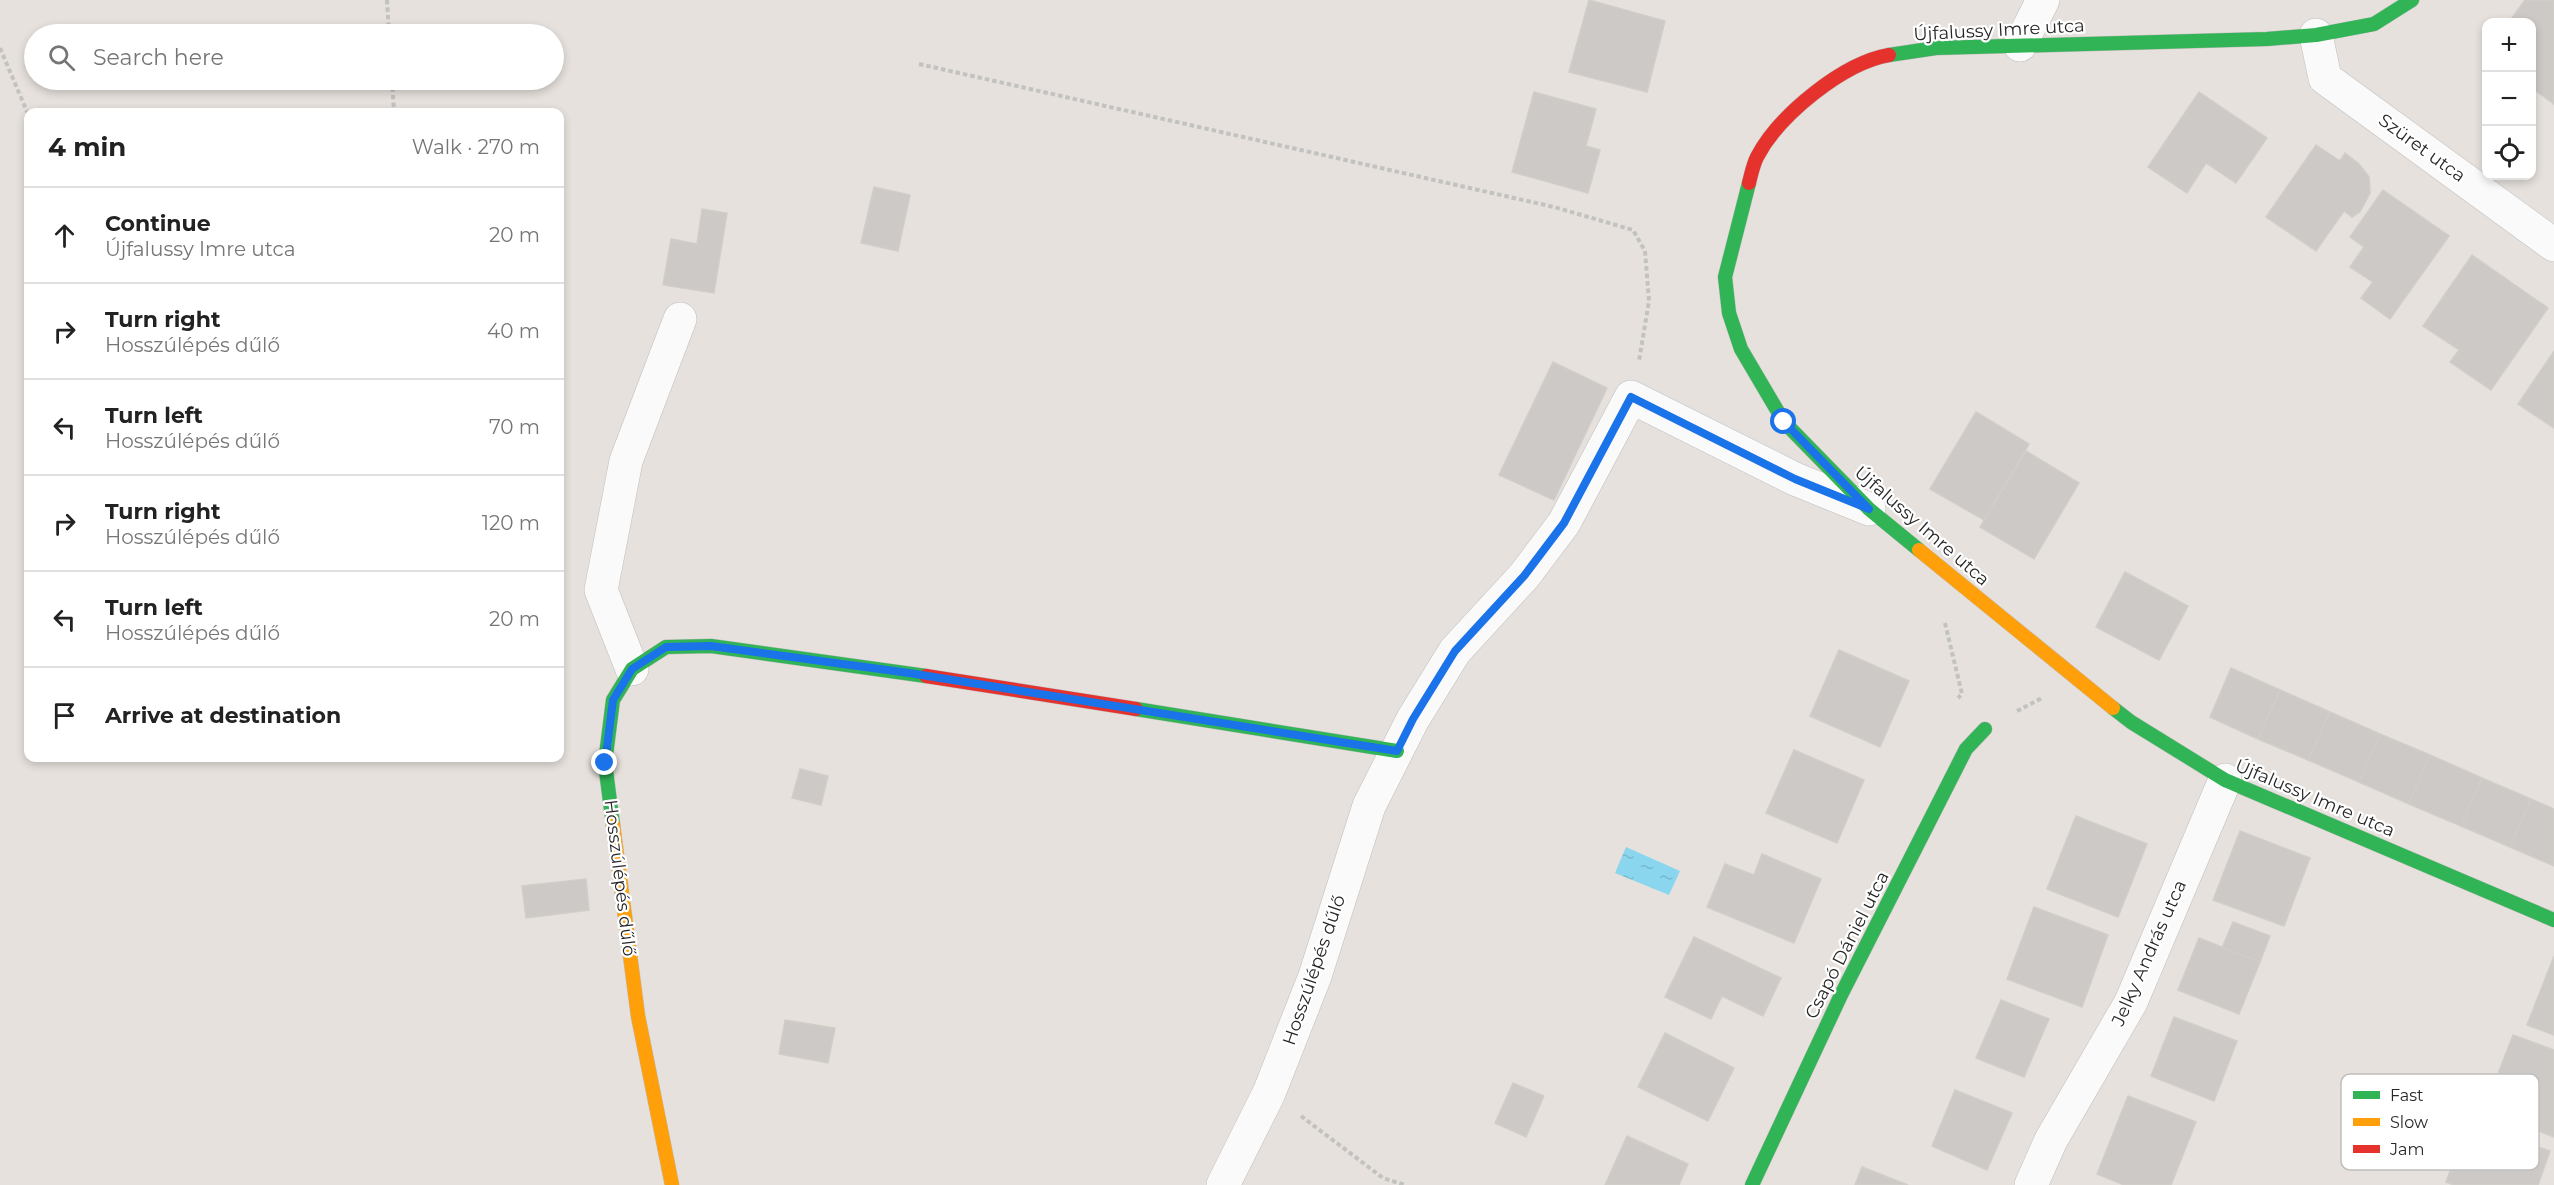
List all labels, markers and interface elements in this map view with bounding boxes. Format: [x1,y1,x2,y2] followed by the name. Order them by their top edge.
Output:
[1913,15,2085,45] street label: Újfalussy Imre utca
[2482,18,2536,180] map controls
[2482,18,2536,72] button: +
[24,24,564,90] search box
[45,41,78,74] icon: search
[93,44,224,71] text: Search here
[2482,72,2536,126] button: −
[2374,109,2470,187] street label: Szüret utca
[2482,126,2536,180] button: locate
[48,131,126,163] text: 4 min
[412,135,540,159] text: Walk · 270 m
[105,210,211,237] text: Continue
[48,219,81,252] icon: ahead
[489,223,540,247] text: 20 m
[105,237,296,261] text: Újfalussy Imre utca
[105,306,220,333] text: Turn right
[48,315,81,348] icon: right
[487,319,540,343] text: 40 m
[105,333,280,357] text: Hosszúlépés dűlő
[105,402,203,429] text: Turn left
[1770,408,1796,434] route start
[48,411,81,444] icon: left
[489,415,540,439] text: 70 m
[105,429,280,453] text: Hosszúlépés dűlő
[1850,461,1994,591] street label: Újfalussy Imre utca
[105,498,220,525] text: Turn right
[48,507,81,540] icon: right
[482,511,540,535] text: 120 m
[105,525,280,549] text: Hosszúlépés dűlő
[105,594,203,621] text: Turn left
[48,603,81,636] icon: left
[489,607,540,631] text: 20 m
[105,621,280,645] text: Hosszúlépés dűlő
[48,699,81,732] icon: arrive
[105,702,341,729] text: Arrive at destination
[591,749,617,775] route end
[2232,754,2398,842] street label: Újfalussy Imre utca
[599,798,641,958] street label: Hosszúlépés dűlő
[1800,867,1894,1023] street label: Csapó Dániel utca
[2107,877,2191,1030] street label: Jelky András utca
[1278,892,1350,1048] street label: Hosszúlépés dűlő
[2341,1074,2539,1170] legend
[2390,1086,2424,1105] text: Fast
[2390,1113,2428,1132] text: Slow
[2389,1140,2424,1159] text: Jam

